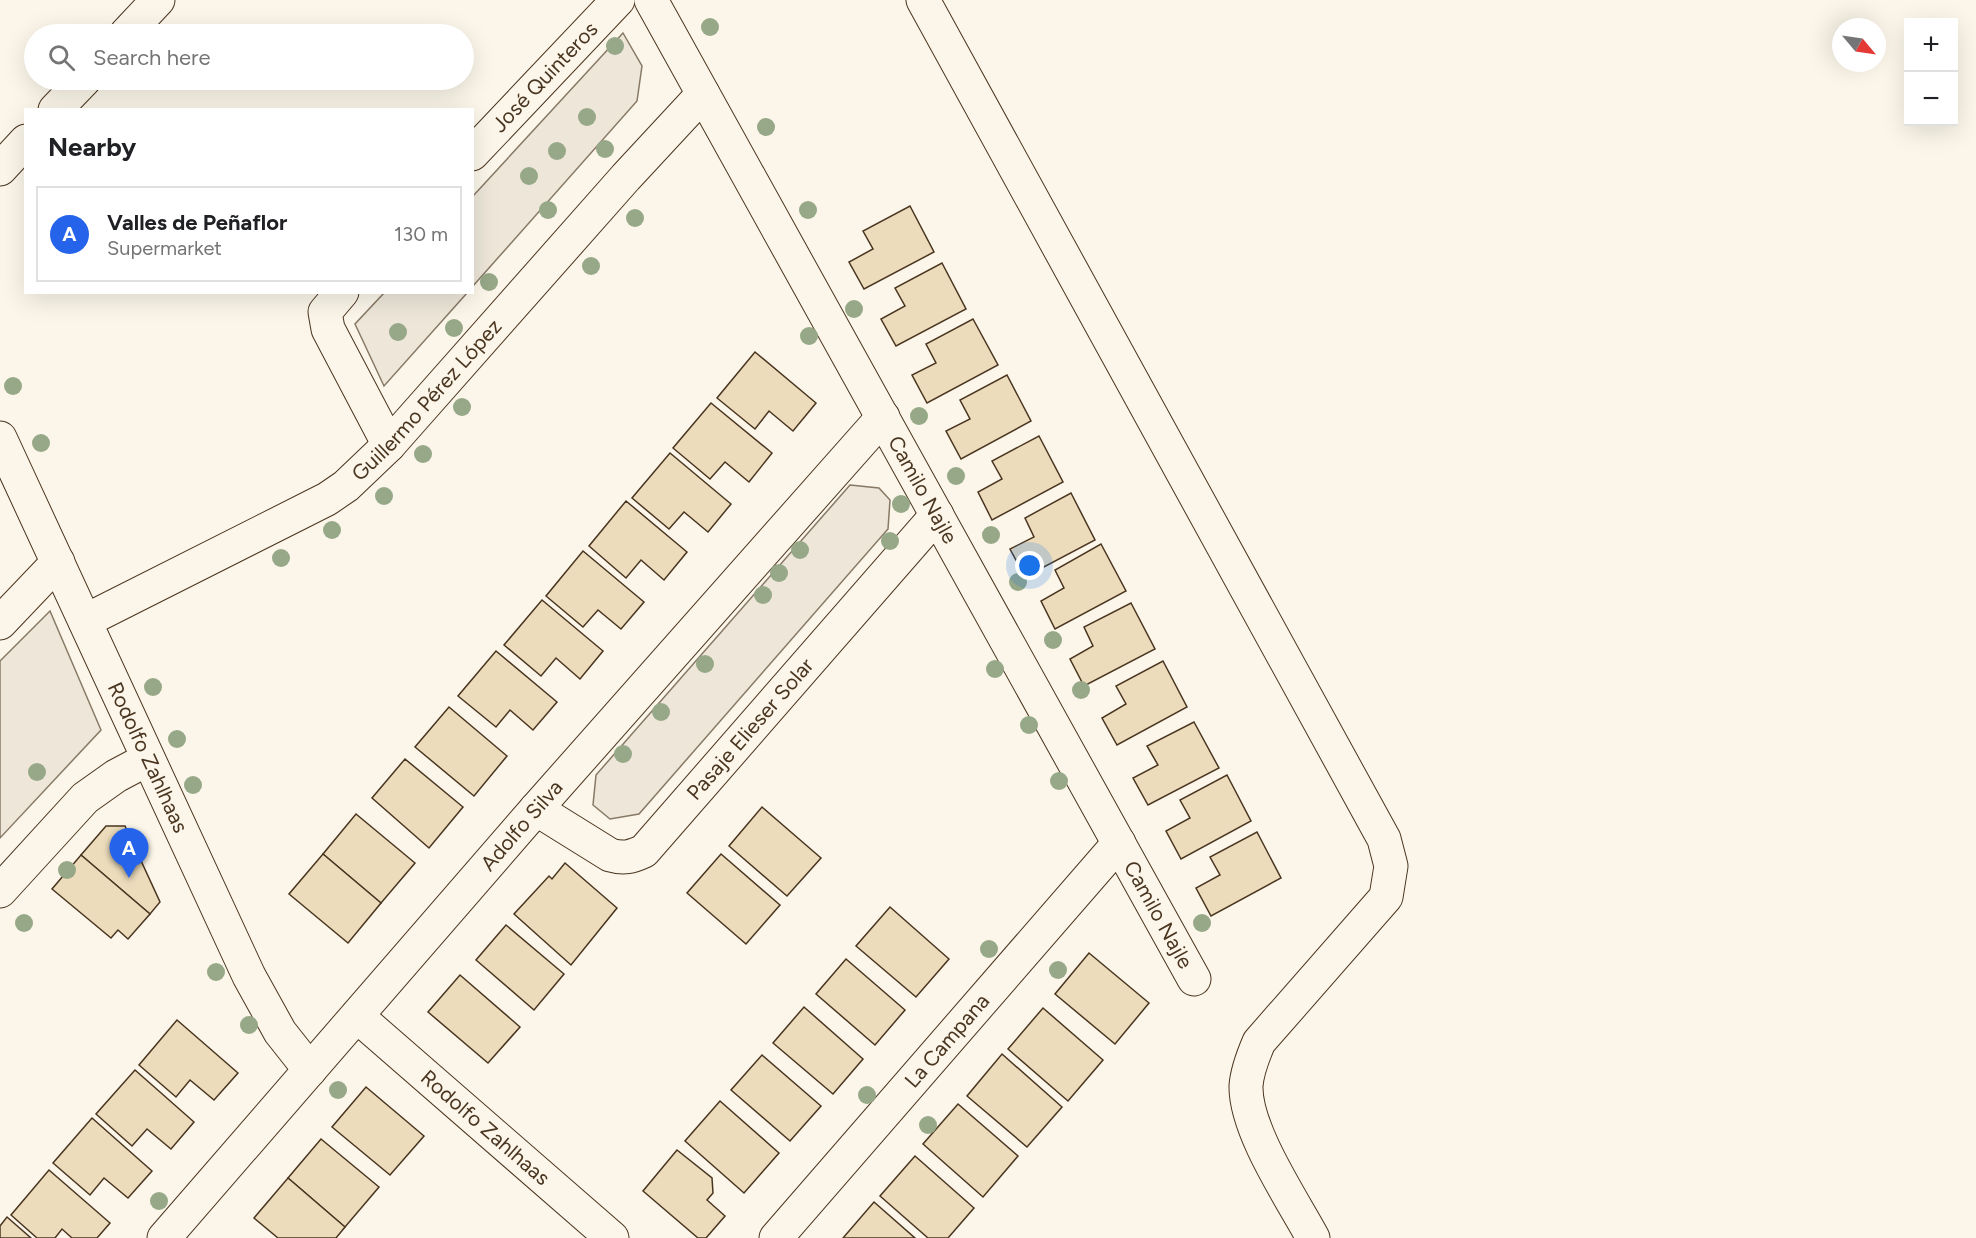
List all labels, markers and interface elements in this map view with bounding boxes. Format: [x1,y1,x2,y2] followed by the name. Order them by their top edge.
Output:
[486,16,603,137] street label: José Quinteros
[1832,18,1886,72] north arrow
[1904,18,1958,126] map controls
[1904,18,1958,72] button: +
[24,24,474,90] search box
[45,41,78,74] icon: search
[93,44,211,71] text: Search here
[1904,72,1958,126] button: −
[48,131,136,163] text: Nearby
[107,209,287,236] text: Valles de Peñaflor
[62,222,77,246] text: A
[394,222,448,246] text: 130 m
[107,236,222,260] text: Supermarket
[346,314,506,486] street label: Guillermo Pérez López
[883,431,963,548] street label: Camilo Najle
[1015,551,1044,580] your location
[681,653,818,805] street label: Pasaje Elieser Solar
[103,678,194,836] street label: Rodolfo Zahlhaas
[475,775,568,876] street label: Adolfo Silva
[110,828,148,878] pin: A
[1119,856,1199,973] street label: Camilo Najle
[899,989,994,1093] street label: La Campana
[416,1064,555,1190] street label: Rodolfo Zahlhaas

